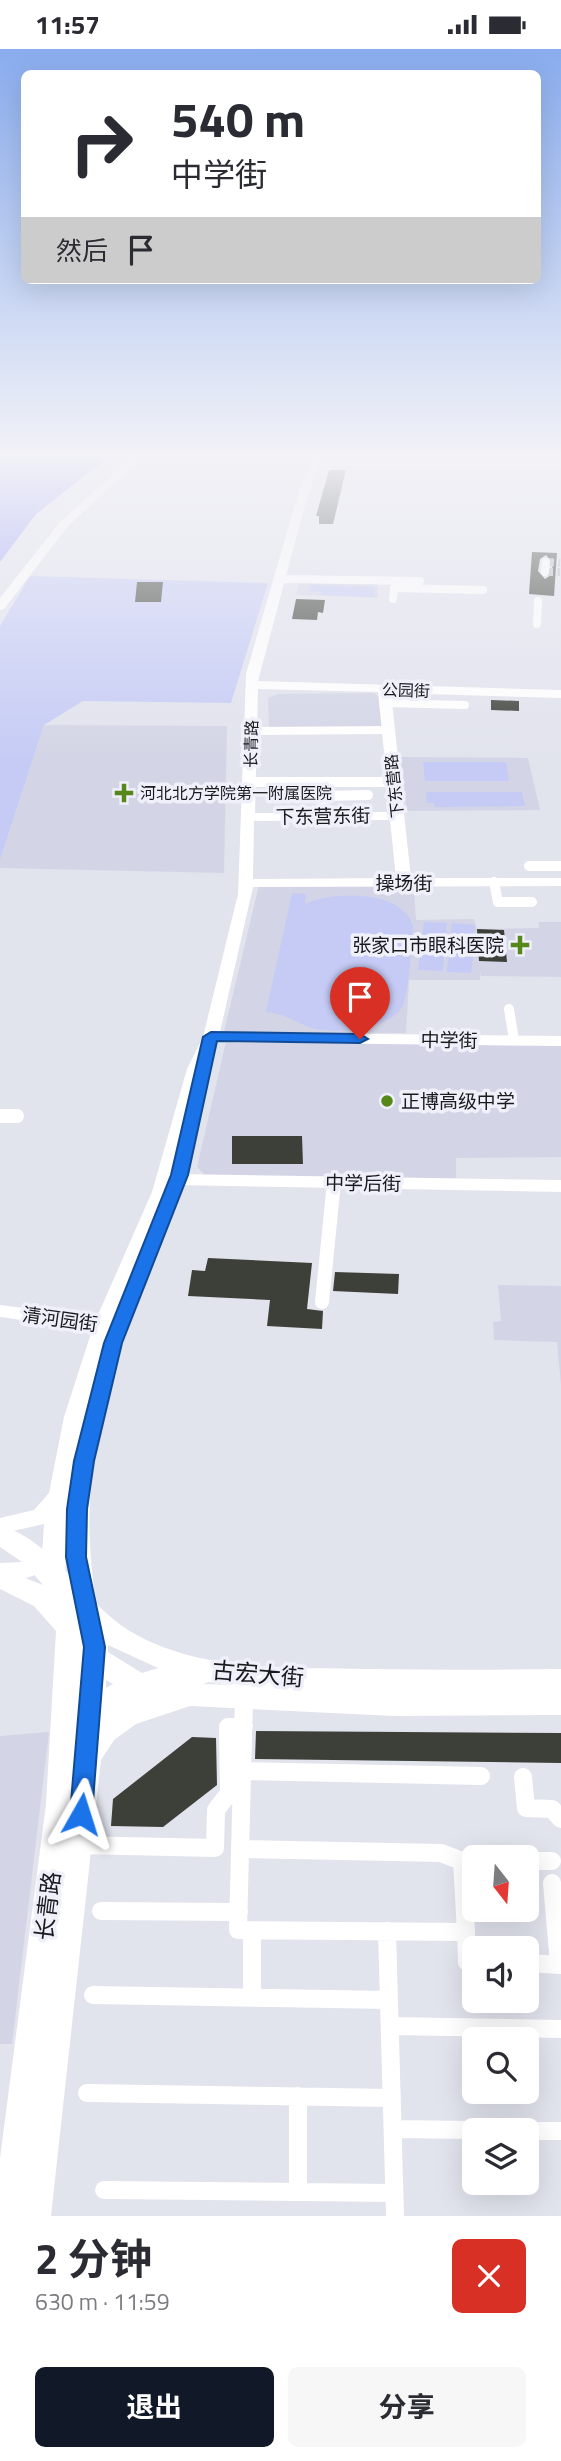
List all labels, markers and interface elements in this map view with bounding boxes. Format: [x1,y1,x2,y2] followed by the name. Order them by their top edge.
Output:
[35,5,100,44] text: 11:57
[171,81,305,156] text: 540 m
[56,98,147,189] icon: right
[171,150,267,198] text: 中学街
[56,231,108,270] text: 然后
[122,231,160,269] icon: arrive
[382,677,430,703] street label: 公园街
[239,720,263,768] street label: 长青路
[379,753,409,819] street label: 下东营路
[140,781,332,805] place label: 河北北方学院第一附属医院
[114,783,134,803] marker: 河北北方学院第一附属医院
[275,800,371,831] street label: 下东营东街
[375,868,433,897] street label: 操场街
[352,930,504,959] place label: 张家口市眼科医院
[510,935,530,955] marker: 张家口市眼科医院
[330,967,390,1039] pin
[341,978,379,1016] icon: arrive
[420,1025,478,1054] street label: 中学街
[401,1086,515,1115] place label: 正博高级中学
[379,1093,395,1109] marker: 正博高级中学
[325,1167,401,1198] street label: 中学后街
[20,1299,100,1338] street label: 清河园街
[211,1652,305,1695] street label: 古宏大街
[44,1777,118,1851] position arrow
[462,1845,539,1921] north arrow
[462,1845,539,2195] map controls
[26,1870,69,1942] street label: 长青路
[462,1936,539,2013] button: sound
[462,2027,539,2104] button: search
[462,2118,539,2195] button: layers
[35,2226,152,2290] text: 2 分钟
[452,2239,526,2313] button: close
[35,2284,170,2319] text: 630 m · 11:59
[35,2367,274,2447] button: 退出
[288,2367,526,2447] button: 分享

